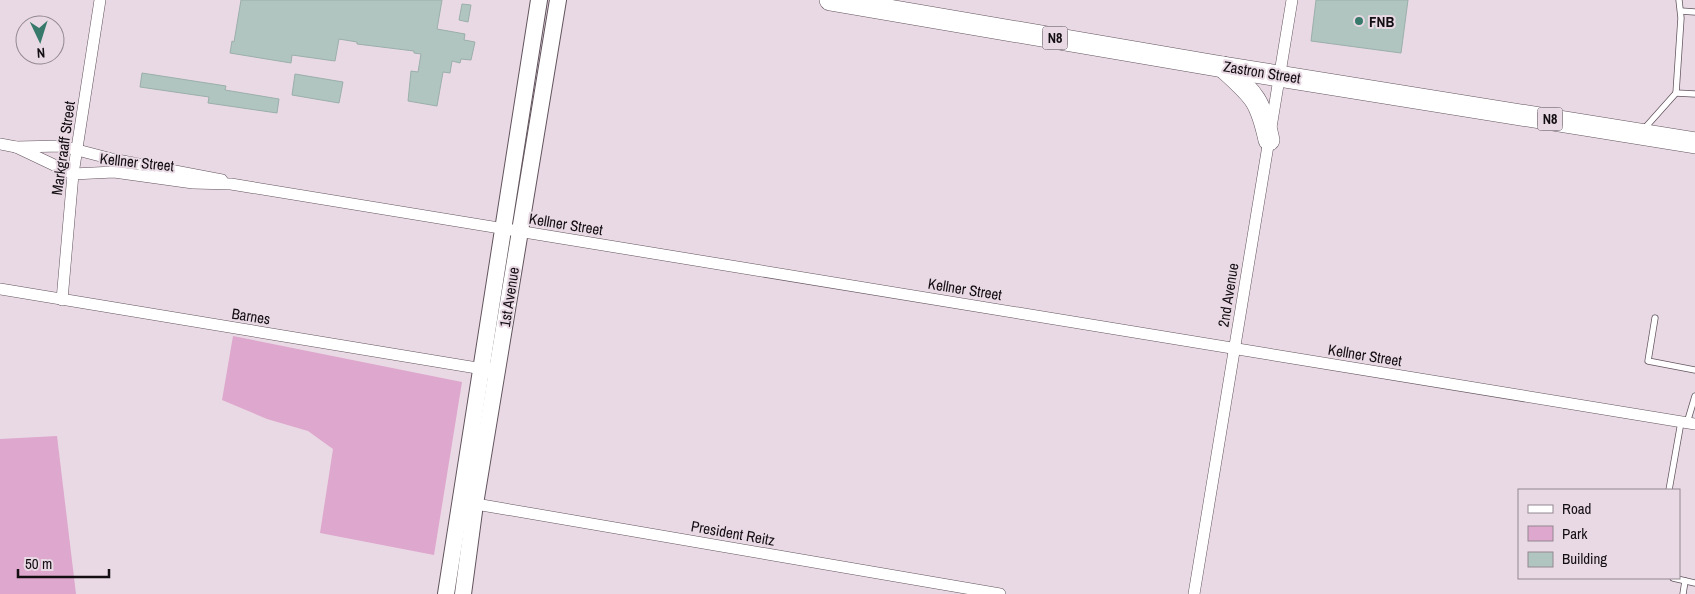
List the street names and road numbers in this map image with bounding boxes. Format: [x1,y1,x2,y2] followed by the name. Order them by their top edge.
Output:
[1042,26,1068,49] road number: N8
[1222,56,1303,89] street label: Zastron Street
[46,99,80,196] street label: Markgraaff Street
[1538,108,1562,130] road number: N8
[99,148,176,176] street label: Kellner Street
[528,208,605,240] street label: Kellner Street
[1213,261,1243,329] street label: 2nd Avenue
[494,265,524,329] street label: 1st Avenue
[927,273,1004,305] street label: Kellner Street
[230,303,272,329] street label: Barnes
[1327,339,1404,371] street label: Kellner Street
[689,515,777,551] street label: President Reitz

